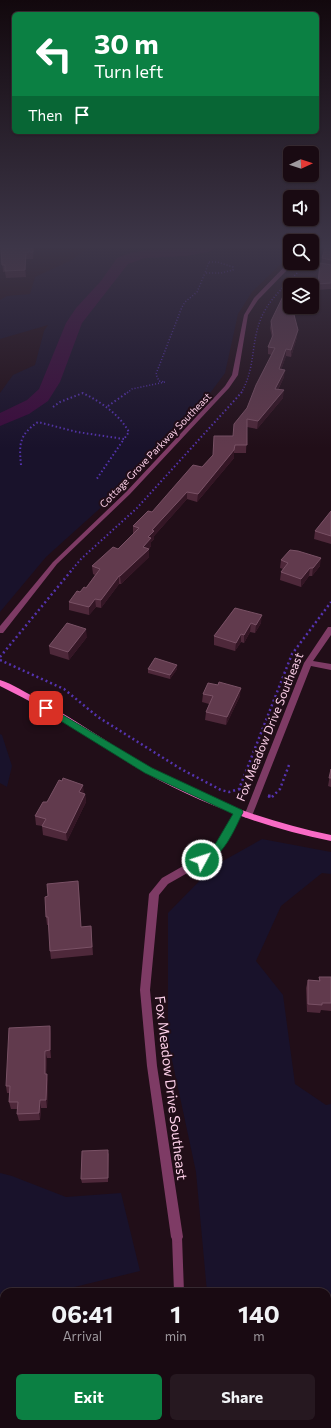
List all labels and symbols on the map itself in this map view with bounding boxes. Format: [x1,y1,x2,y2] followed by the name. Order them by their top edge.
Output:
[283,146,319,182] north arrow
[97,390,213,510] street label: Cottage Grove Parkway Southeast
[233,650,305,803] street label: Fox Meadow Drive Southeast
[29,691,63,725] pin
[181,839,223,881] position arrow
[152,995,191,1181] street label: Fox Meadow Drive Southeast

